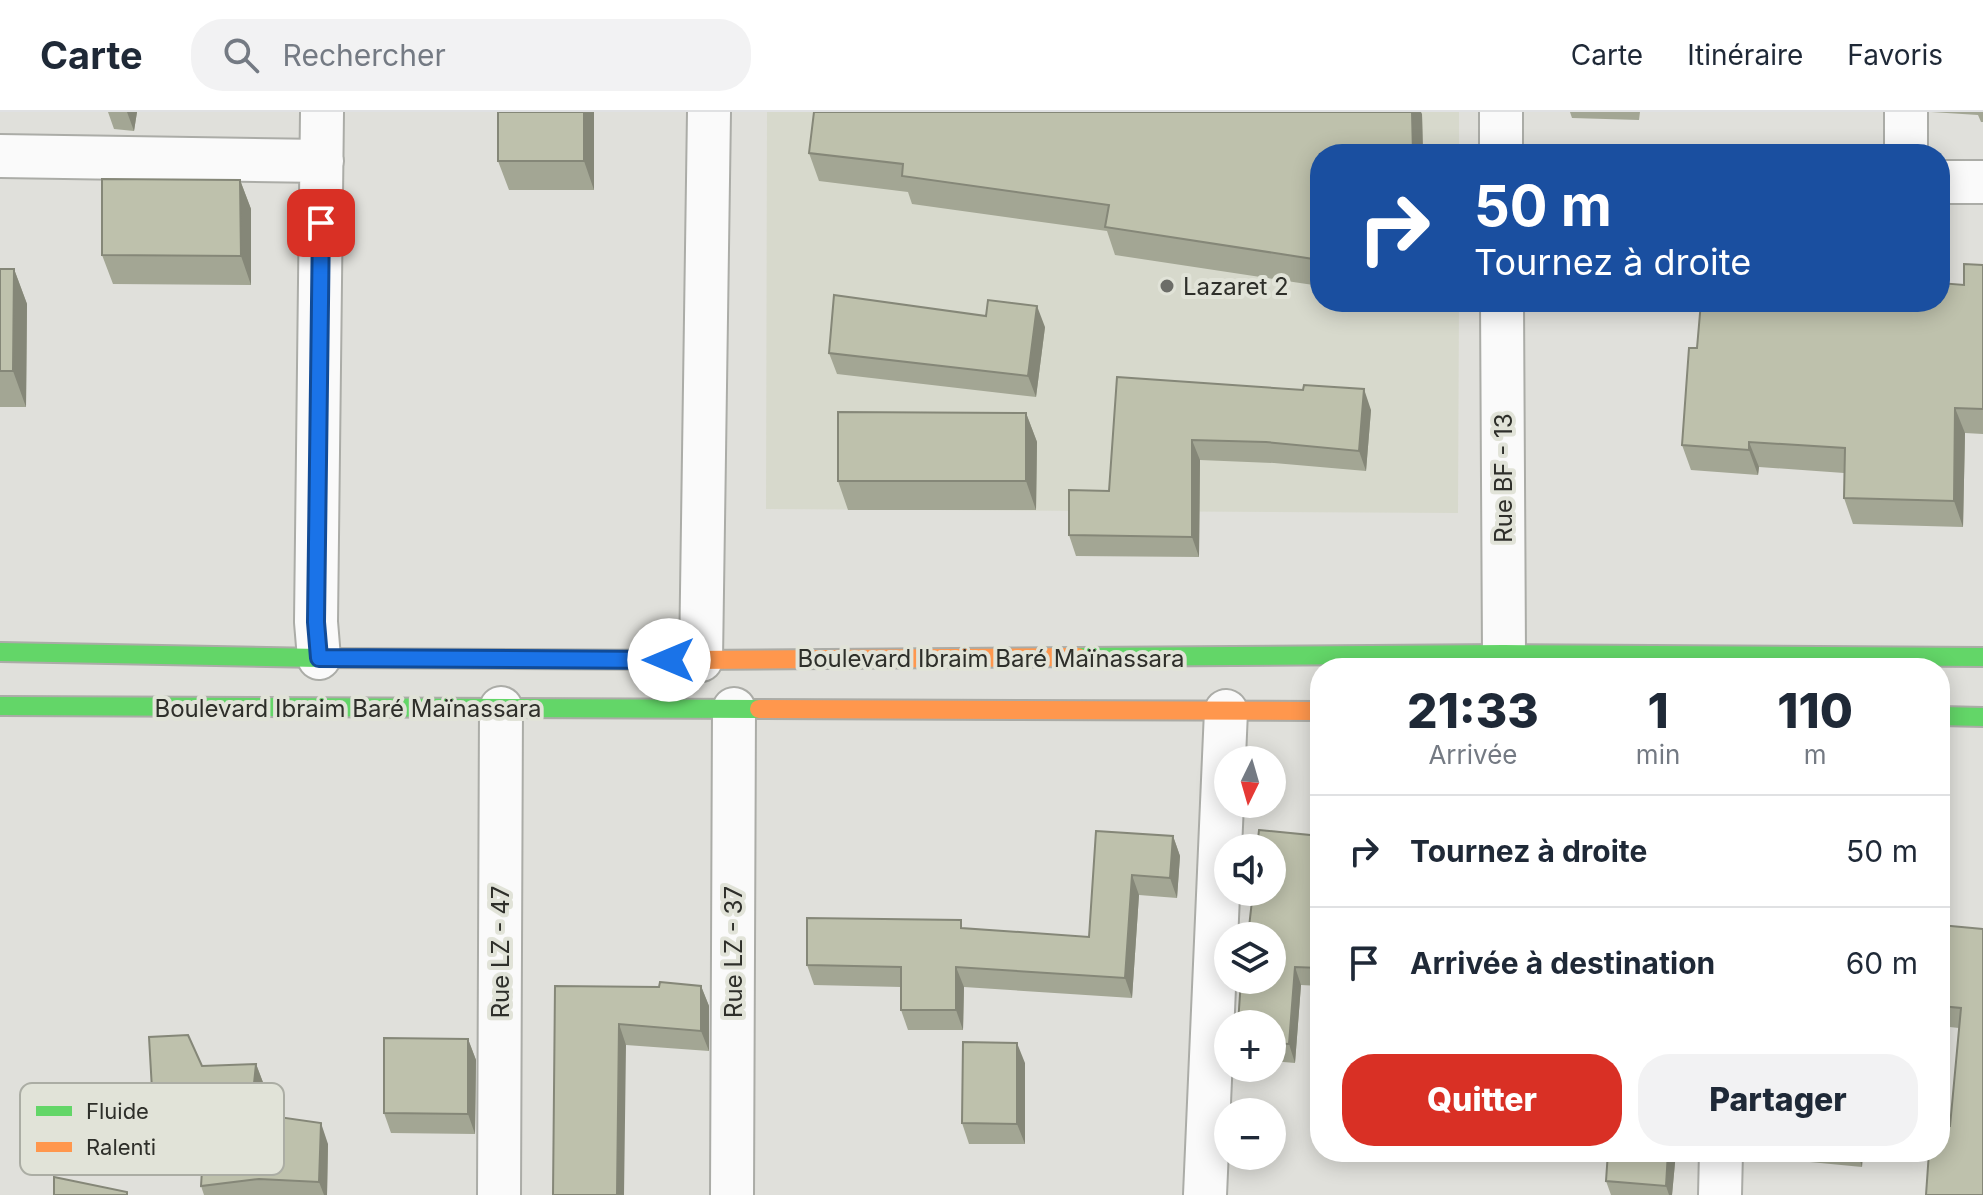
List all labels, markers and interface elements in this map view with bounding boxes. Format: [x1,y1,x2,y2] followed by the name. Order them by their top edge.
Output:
[191,19,751,91] search box
[40,32,143,78] text: Carte
[219,33,263,77] icon: search
[283,37,446,73] text: Rechercher
[1571,38,1643,72] text: Carte
[1687,38,1803,72] text: Itinéraire
[1847,38,1943,72] text: Favoris
[1474,172,1612,240] text: 50 m
[1342,176,1446,280] icon: right
[287,189,355,257] pin
[299,201,343,245] icon: arrive
[1474,240,1751,284] text: Tournez à droite
[1183,272,1289,301] place label: Lazaret 2
[1158,277,1176,295] marker: Lazaret 2
[1489,413,1518,543] street label: Rue BF - 13
[627,618,711,702] position arrow
[797,644,1185,673] street label: Boulevard Ibraim Baré Maïnassara
[1407,681,1539,740] text: 21:33
[1647,681,1669,740] text: 1
[1777,681,1853,740] text: 110
[154,694,542,723] street label: Boulevard Ibraim Baré Maïnassara
[1428,739,1517,770] text: Arrivée
[1636,739,1680,770] text: min
[1804,739,1827,770] text: m
[1214,746,1286,818] north arrow
[1214,746,1286,1170] map controls
[1342,829,1386,873] icon: right
[1410,833,1647,869] text: Tournez à droite
[1846,833,1918,869] text: 50 m
[1214,834,1286,906] button: sound
[486,886,515,1018] street label: Rue LZ - 47
[719,886,748,1018] street label: Rue LZ - 37
[1214,922,1286,994] button: layers
[1342,941,1386,985] icon: arrive
[1410,945,1715,981] text: Arrivée à destination
[1846,945,1918,981] text: 60 m
[1214,1010,1286,1082] button: +
[1342,1054,1622,1146] button: Quitter
[1638,1054,1918,1146] button: Partager
[20,1083,284,1175] legend
[86,1098,149,1124] text: Fluide
[1214,1098,1286,1170] button: −
[86,1134,156,1160] text: Ralenti

